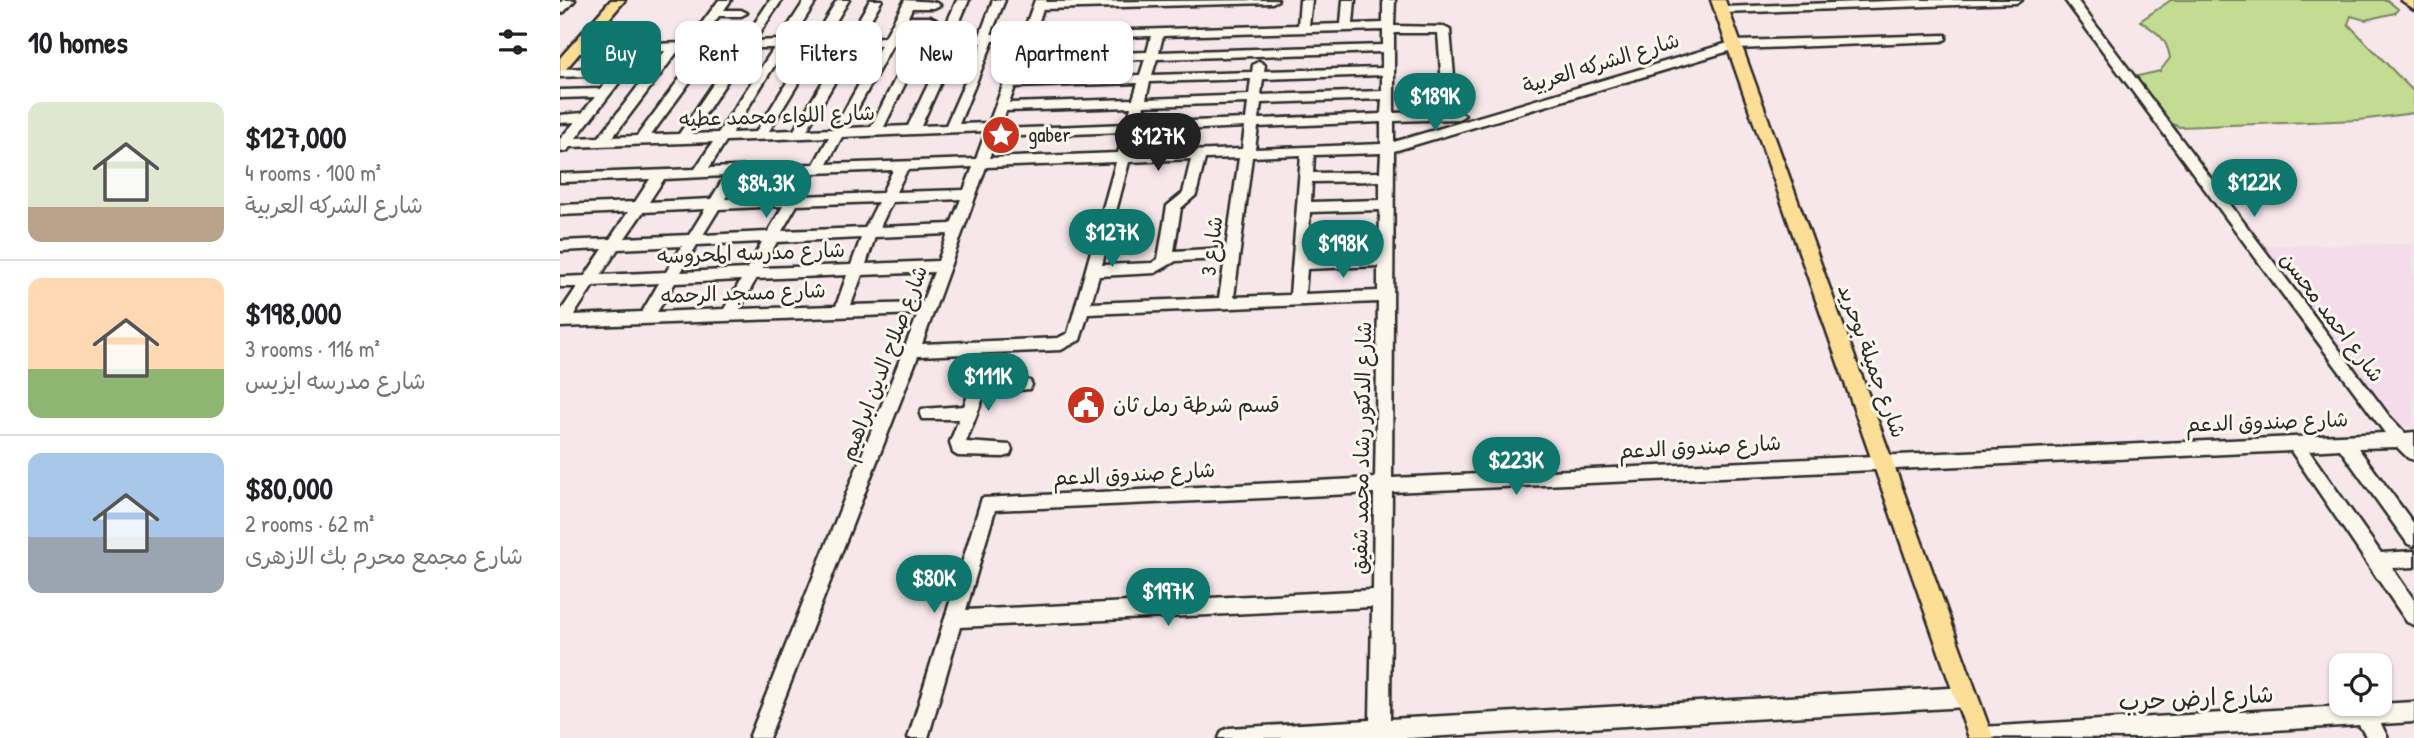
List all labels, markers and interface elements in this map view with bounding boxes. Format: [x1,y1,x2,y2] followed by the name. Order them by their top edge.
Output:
[581,21,661,84] chip: Buy
[675,21,762,84] chip: Rent
[776,21,882,84] chip: Filters
[896,21,977,84] chip: New
[991,21,1133,84] chip: Apartment
[28,22,128,62] text: 10 homes
[494,23,532,61] icon: filters
[1519,25,1683,101] street label: شارع الشركه العربية
[1386,74,1484,133] pin: $189K
[1410,80,1460,111] text: $189K
[678,98,876,134] street label: شارع اللواء محمد عطيه
[980,114,1022,156] place icon: gaber
[1109,114,1207,173] pin: $127K
[245,117,346,157] text: $127,000
[1028,120,1071,149] place label: gaber
[1131,120,1185,151] text: $127K
[84,130,168,214] icon: home
[245,157,381,188] text: 4 rooms · 100 m²
[709,160,823,220] pin: $84.3K
[2205,160,2303,219] pin: $122K
[2227,166,2281,197] text: $122K
[737,167,795,198] text: $84.3K
[245,189,423,220] text: شارع الشركه العربية
[1063,210,1161,269] pin: $127K
[1193,215,1231,277] street label: شارع 3
[1085,216,1139,247] text: $127K
[1294,220,1392,280] pin: $198K
[1318,227,1368,258] text: $198K
[656,235,846,271] street label: شارع مدرسه المحروسه
[2273,246,2391,388] street label: شارع احمد محسن
[833,261,936,465] street label: شارع صلاح الدين ابراهيم
[660,275,826,311] street label: شارع مسجد الرحمه
[1830,280,1914,442] street label: شارع جميلة بوحريد
[245,293,341,333] text: $198,000
[84,306,168,390] icon: home
[1345,321,1379,575] street label: شارع الدكتور رشاد محمد شفيق
[245,333,380,364] text: 3 rooms · 116 m²
[939,354,1037,413] pin: $111K
[964,360,1012,391] text: $111K
[245,365,426,396] text: شارع مدرسه ايزيس
[1065,384,1107,426] public building icon: قسم شرطة رمل ثان
[1113,390,1280,421] place label: قسم شرطة رمل ثان
[2185,404,2349,441] street label: شارع صندوق الدعم
[1618,428,1782,467] street label: شارع صندوق الدعم
[1467,438,1565,497] pin: $223K
[1488,444,1544,475] text: $223K
[1052,455,1216,494] street label: شارع صندوق الدعم
[245,468,333,508] text: $80,000
[84,481,168,565] icon: home
[245,508,374,539] text: 2 rooms · 62 m²
[245,540,523,571] text: شارع مجمع محرم بك الازهرى
[893,556,975,615] pin: $80K
[912,562,956,593] text: $80K
[1119,568,1217,628] pin: $197K
[1142,575,1194,606] text: $197K
[2329,653,2392,716] map controls
[2329,653,2392,716] button: locate
[2118,677,2274,719] street label: شارع ارض حرب

